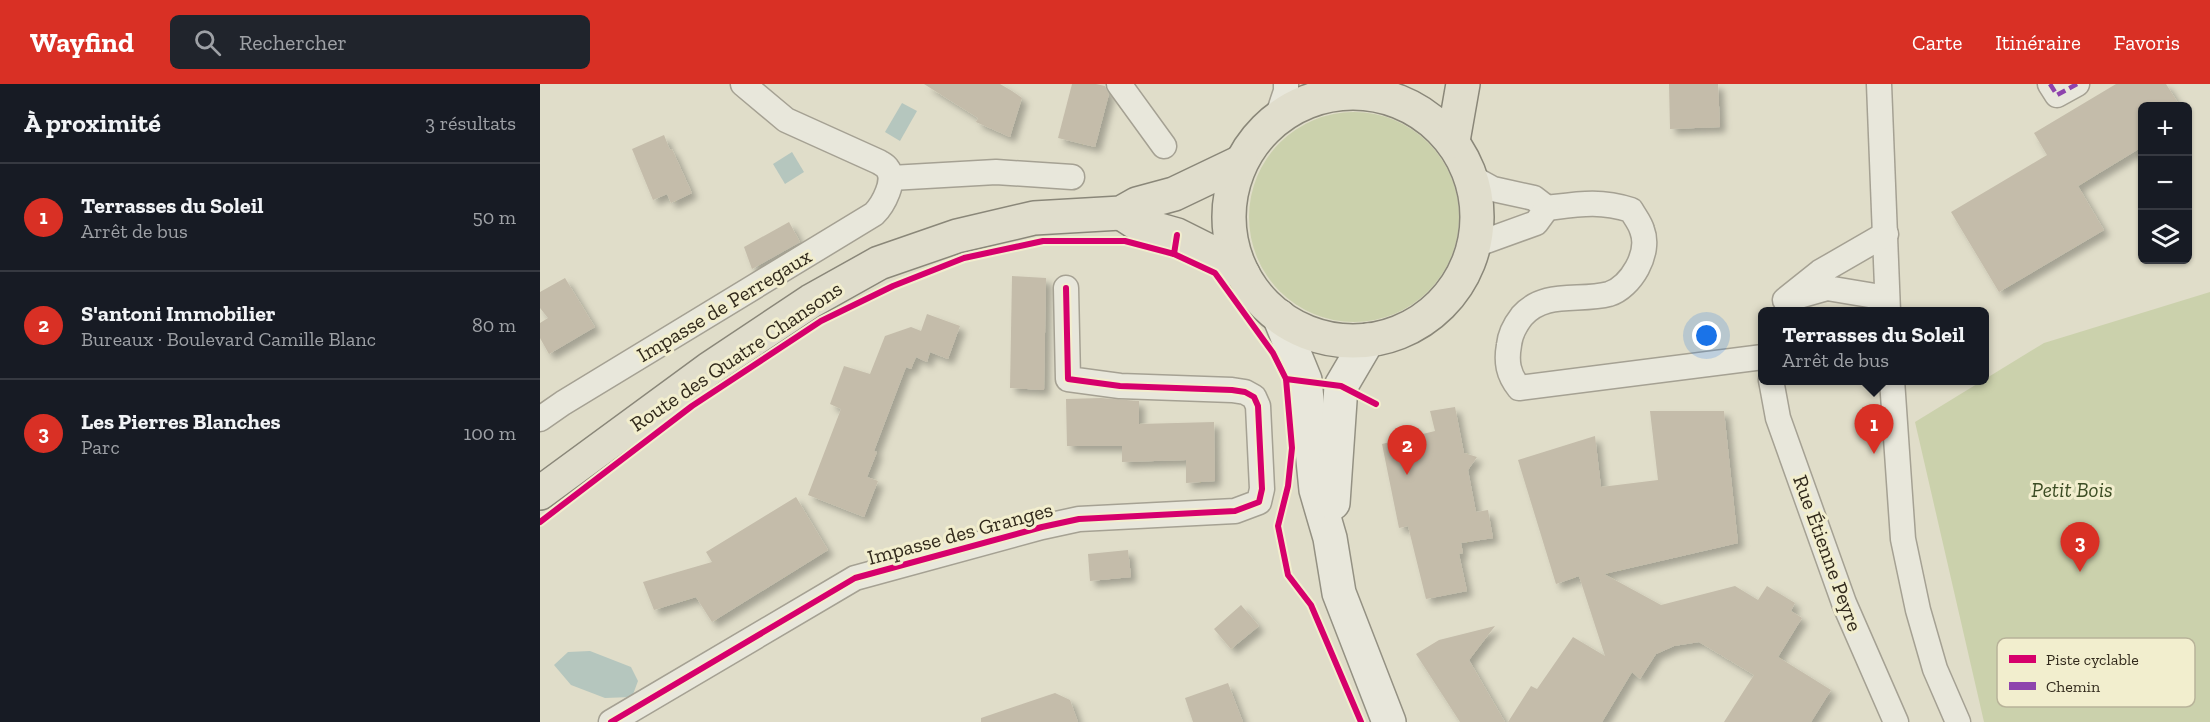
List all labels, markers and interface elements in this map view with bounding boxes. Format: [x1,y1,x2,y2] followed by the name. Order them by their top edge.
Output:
[170,15,590,69] search box
[30,26,134,59] text: Wayfind
[191,26,224,59] icon: search
[239,29,347,56] text: Rechercher
[1912,30,1962,55] text: Carte
[1995,30,2081,55] text: Itinéraire
[2114,30,2180,55] text: Favoris
[2138,102,2192,264] map controls
[2138,102,2192,156] button: +
[24,107,161,139] text: À proximité
[425,111,516,135] text: 3 résultats
[2138,156,2192,210] button: −
[81,192,264,219] text: Terrasses du Soleil
[39,205,48,229] text: 1
[472,205,516,229] text: 50 m
[2138,210,2192,264] button: layers
[81,219,188,243] text: Arrêt de bus
[632,243,816,367] street label: Impasse de Perregaux
[625,276,847,436] street label: Route des Quatre Chansons
[81,300,276,327] text: S'antoni Immobilier
[1758,307,1989,385] popup
[38,313,49,337] text: 2
[472,313,516,337] text: 80 m
[1692,321,1721,350] your location
[1782,321,1965,348] text: Terrasses du Soleil
[81,327,376,351] text: Bureaux · Boulevard Camille Blanc
[1782,348,1889,372] text: Arrêt de bus
[1854,404,1894,454] pin: 1
[81,408,281,435] text: Les Pierres Blanches
[38,421,49,445] text: 3
[463,421,516,445] text: 100 m
[1388,426,1426,475] pin: 2
[81,435,120,459] text: Parc
[1788,471,1868,635] street label: Rue Étienne Peyre
[2031,477,2113,502] park label: Petit Bois
[864,496,1056,570] street label: Impasse des Granges
[2060,522,2100,572] pin: 3
[1997,638,2195,707] legend
[2046,650,2139,669] text: Piste cyclable
[2046,677,2101,696] text: Chemin

